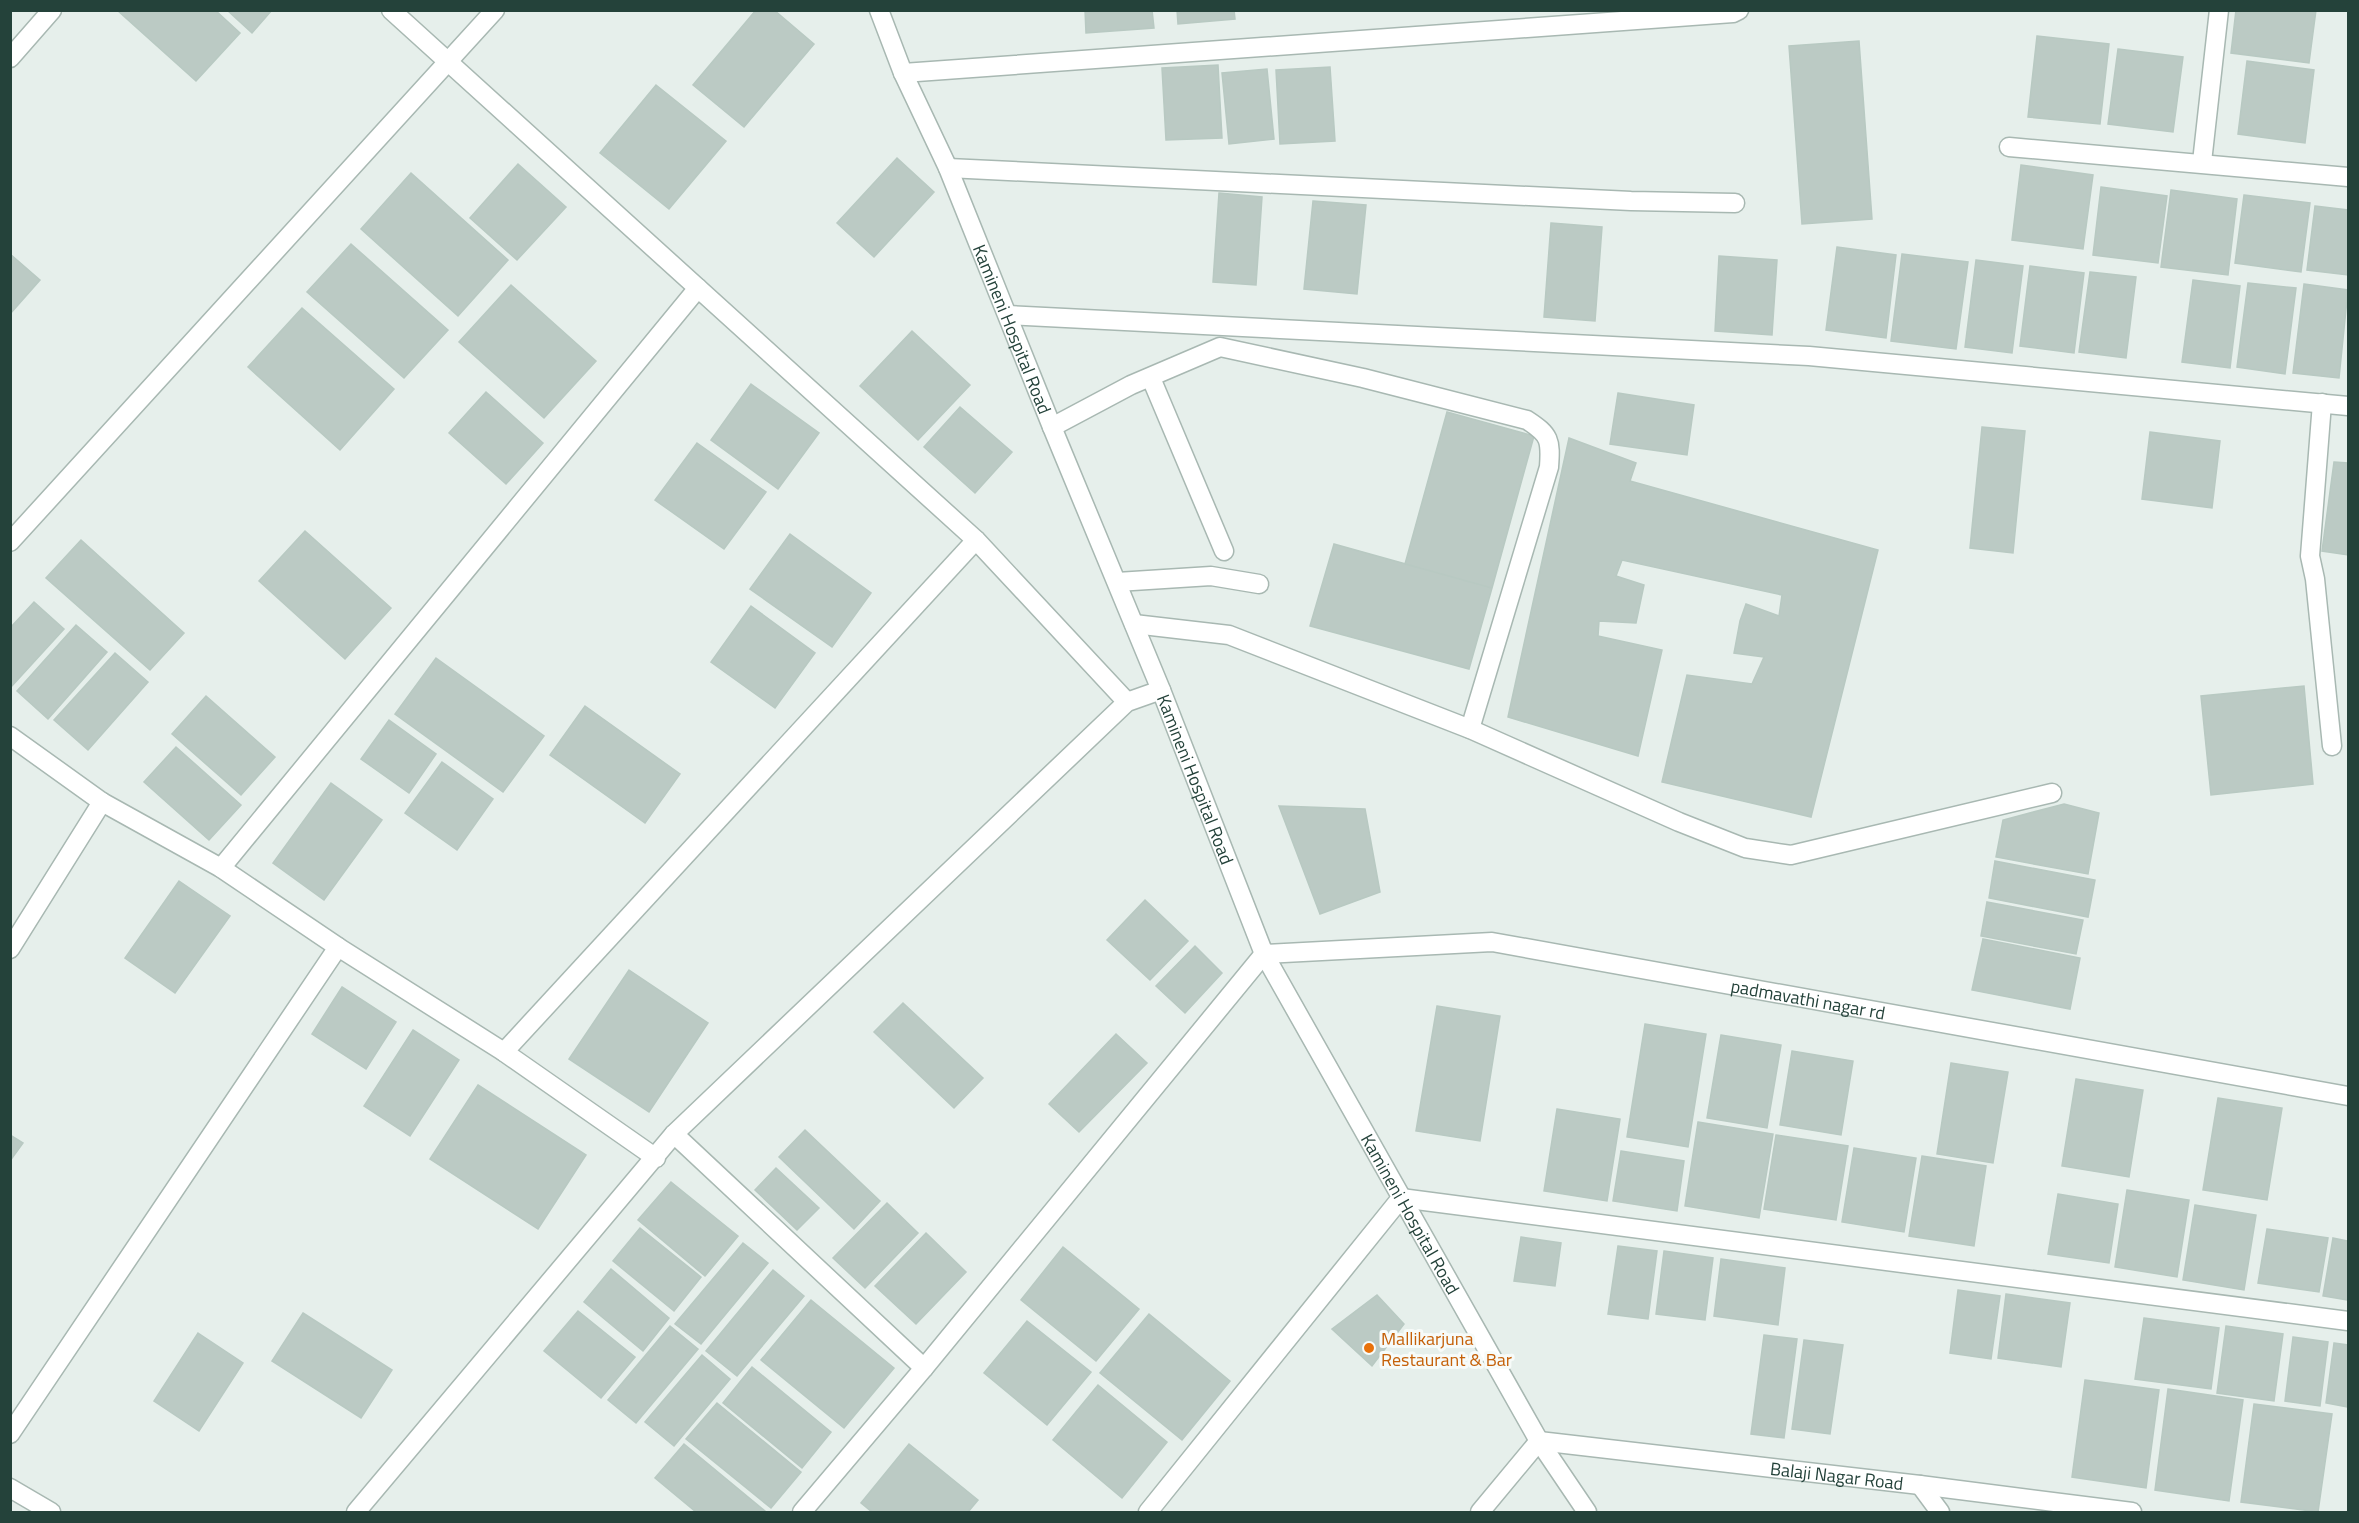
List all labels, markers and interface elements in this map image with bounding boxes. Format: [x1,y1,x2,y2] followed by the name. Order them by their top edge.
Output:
[966,240,1059,418] street label: Kamineni Hospital Road
[1150,690,1241,868] street label: Kamineni Hospital Road
[1729,972,1887,1026] street label: padmavathi nagar rd
[1355,1128,1467,1299] street label: Kamineni Hospital Road
[1381,1325,1512,1373] place label: Mallikarjuna Restaurant & Bar
[1362,1341,1376,1355] marker: Mallikarjuna Restaurant & Bar
[1769,1454,1905,1496] street label: Balaji Nagar Road

